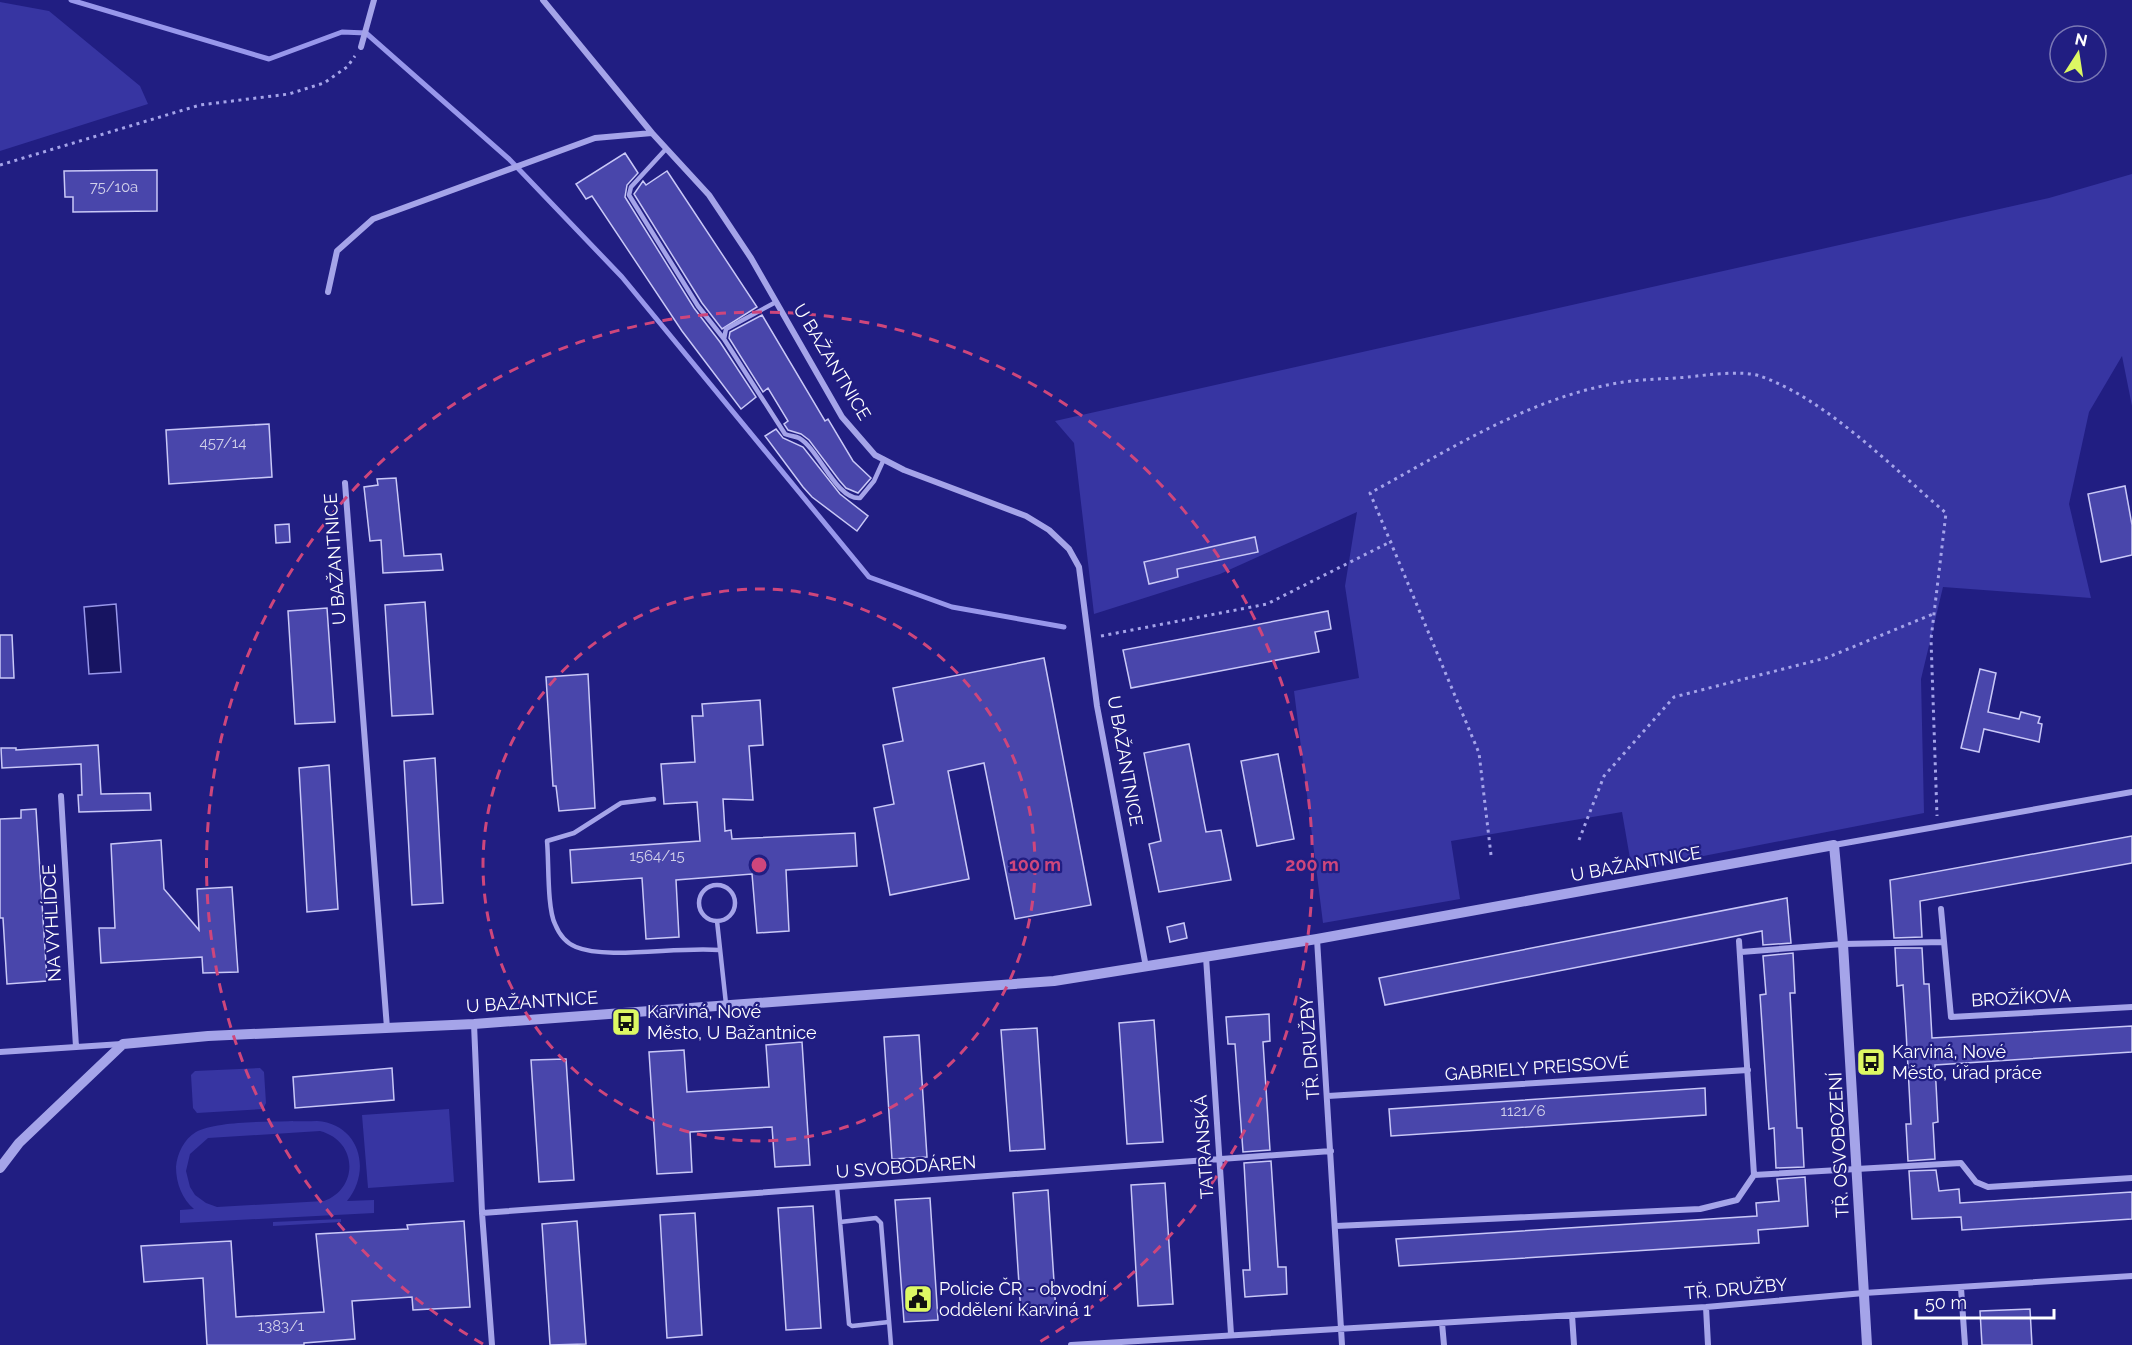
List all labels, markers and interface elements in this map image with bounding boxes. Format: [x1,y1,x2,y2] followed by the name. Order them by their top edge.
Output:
[2048,24,2108,84] north arrow
[2073,29,2089,50] text: N
[90,178,138,196] house number: 75/10a
[789,299,876,424] street label: U BAŽANTNICE
[200,434,246,452] house number: 457/14
[318,492,350,626] street label: U BAŽANTNICE
[1104,694,1148,828] street label: U BAŽANTNICE
[1569,841,1703,885] street label: U BAŽANTNICE
[629,847,685,865] house number: 1564/15
[1009,854,1061,875] text: 100 m
[1285,854,1339,875] text: 200 m
[749,855,769,875] centre of rings
[37,864,65,982] street label: NA VYHLÍDCE
[1970,983,2071,1011] street label: BROŽÍKOVA
[465,985,599,1017] street label: U BAŽANTNICE
[1294,995,1324,1100] street label: TŘ. DRUŽBY
[647,1001,817,1043] place label: Karviná, Nové Město, U Bažantnice
[610,1006,642,1038] bus stop icon: Karviná, Nové Město, U Bažantnice
[1892,1041,2042,1083] place label: Karviná, Nové Město, úřad práce
[1855,1046,1887,1078] bus stop icon: Karviná, Nové Město, úřad práce
[1444,1050,1630,1084] street label: GABRIELY PREISSOVÉ
[1823,1071,1853,1219] street label: TŘ. OSVOBOZENÍ
[1188,1094,1218,1200] street label: TATRANSKÁ
[1501,1102,1545,1120] house number: 1121/6
[835,1150,977,1182] street label: U SVOBODÁREN
[1683,1273,1789,1303] street label: TŘ. DRUŽBY
[939,1277,1107,1320] place label: Policie ČR - obvodní oddělení Karviná 1
[1916,1282,2054,1320] scale bar
[902,1283,934,1315] public building icon: Policie ČR - obvodní oddělení Karviná 1
[1925,1292,1967,1313] text: 50 m
[258,1317,305,1335] house number: 1383/1

